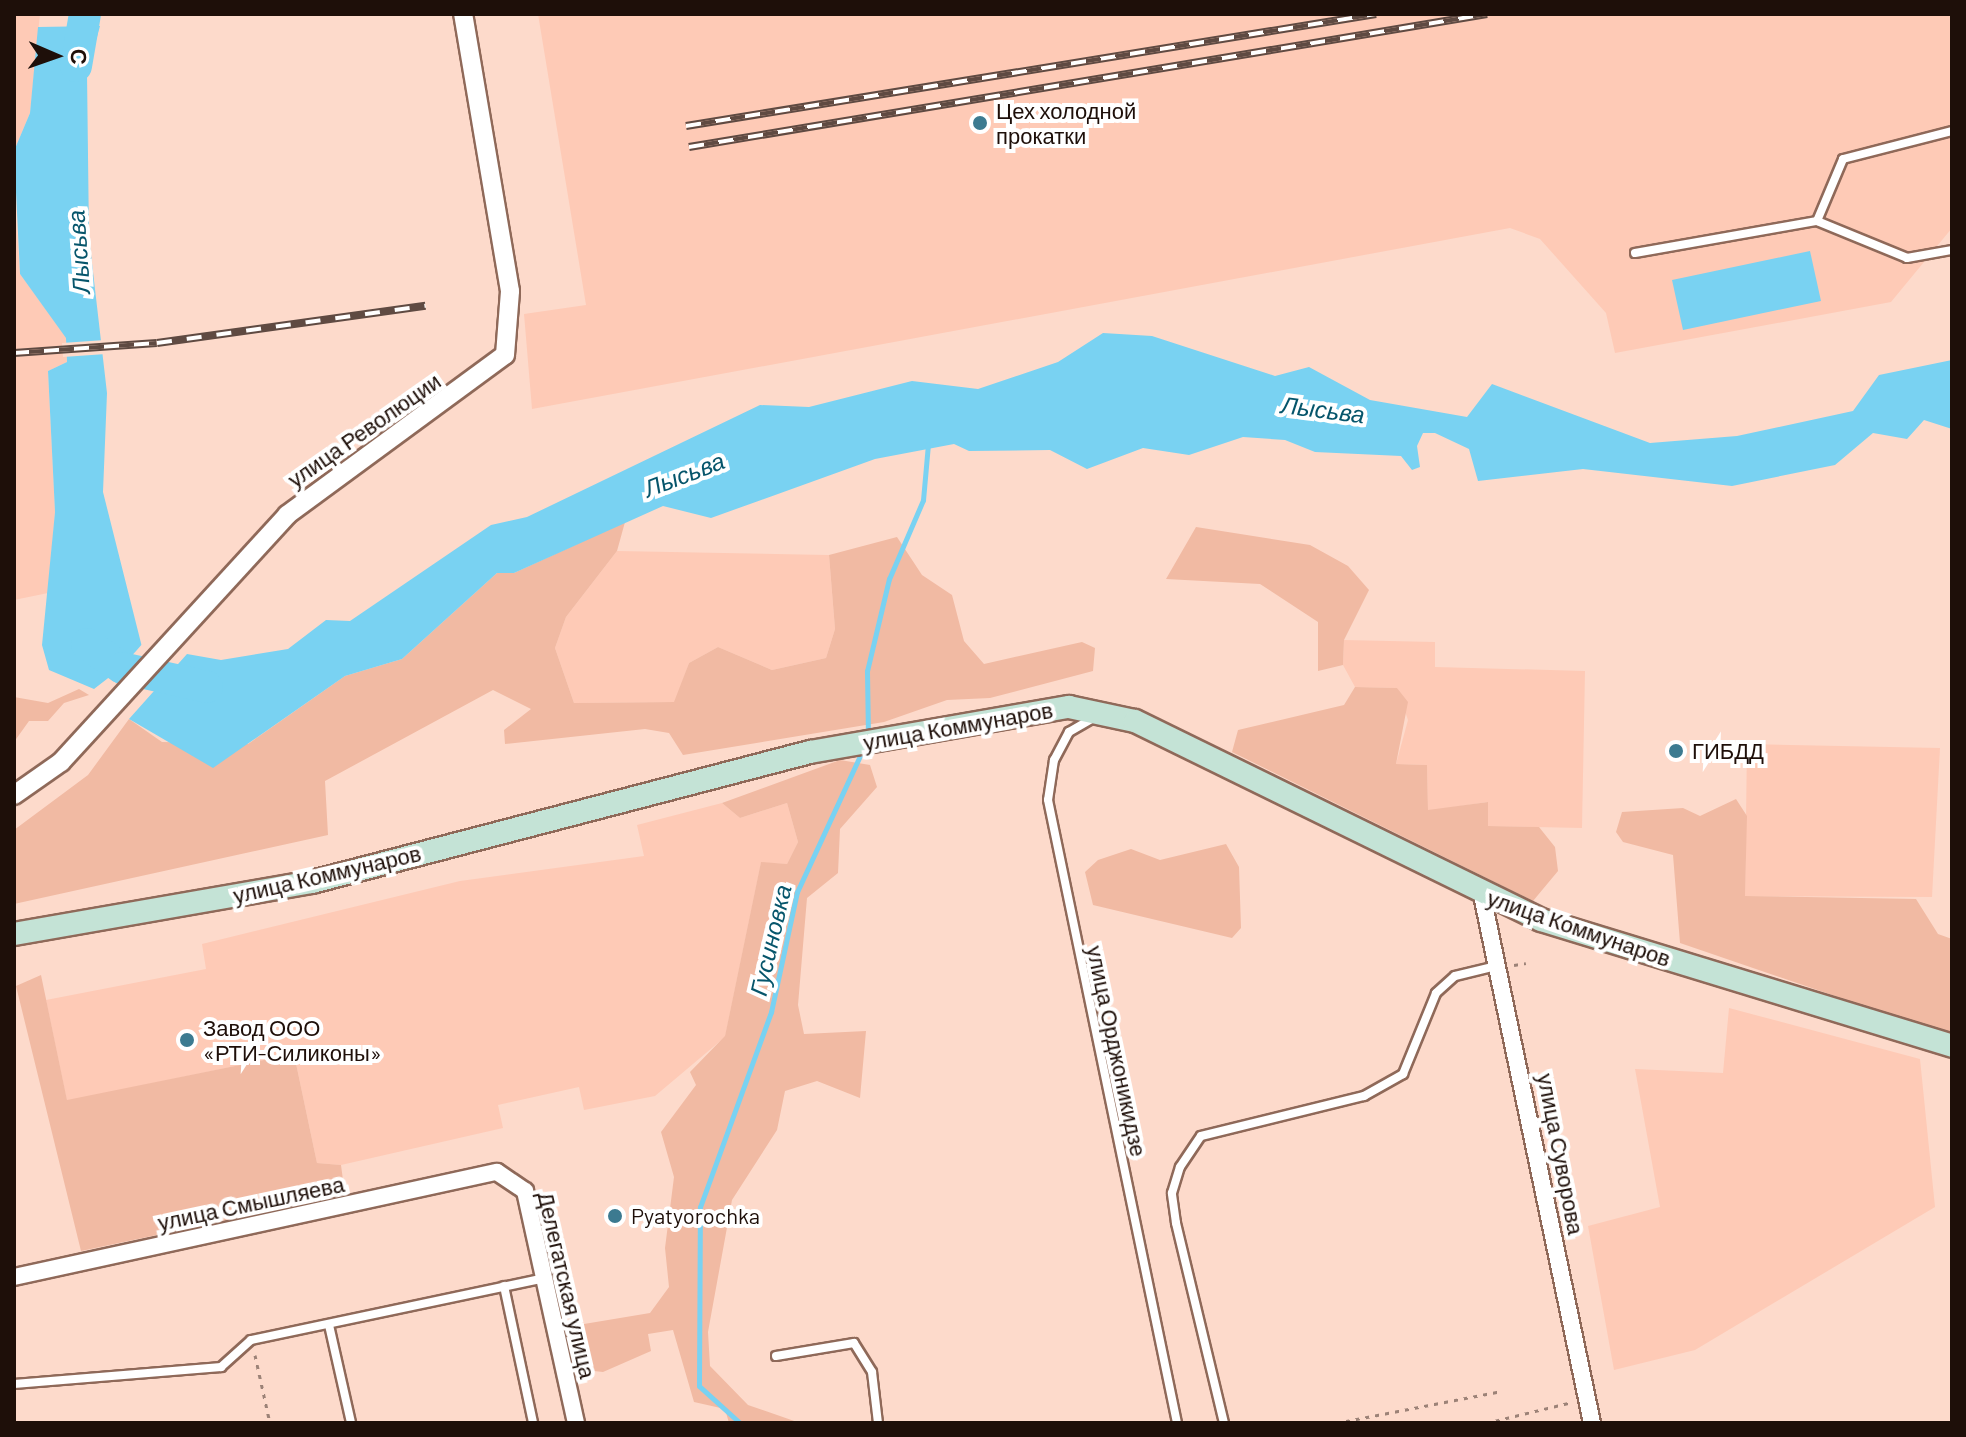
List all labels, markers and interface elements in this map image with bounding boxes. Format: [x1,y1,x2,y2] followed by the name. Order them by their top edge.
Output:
[16,16,96,96] north arrow
[67,48,93,65] text: С
[996,97,1136,148] place label: Цех холодной прокатки
[971,114,989,132] marker: Цех холодной прокатки
[61,209,95,295] water label: Лысьва
[282,367,446,493] street label: улица Революции
[1280,390,1366,428] water label: Лысьва
[640,445,728,503] water label: Лысьва
[861,696,1055,756] street label: улица Коммунаров
[1692,738,1764,764] place label: ГИБДД
[1667,742,1685,760] marker: ГИБДД
[231,840,423,908] street label: улица Коммунаров
[743,882,797,998] water label: Гусиновка
[1484,884,1674,972] street label: улица Коммунаров
[1082,943,1152,1159] street label: улица Орджоникидзе
[203,1014,382,1066] place label: Завод ООО «РТИ-Силиконы»
[178,1031,196,1049] marker: Завод ООО «РТИ-Силиконы»
[1532,1071,1590,1237] street label: улица Суворова
[155,1170,347,1236] street label: улица Смышляева
[533,1189,601,1381] street label: Делегатская улица
[631,1203,760,1229] place label: Pyatyorochka
[606,1207,624,1225] marker: Pyatyorochka

